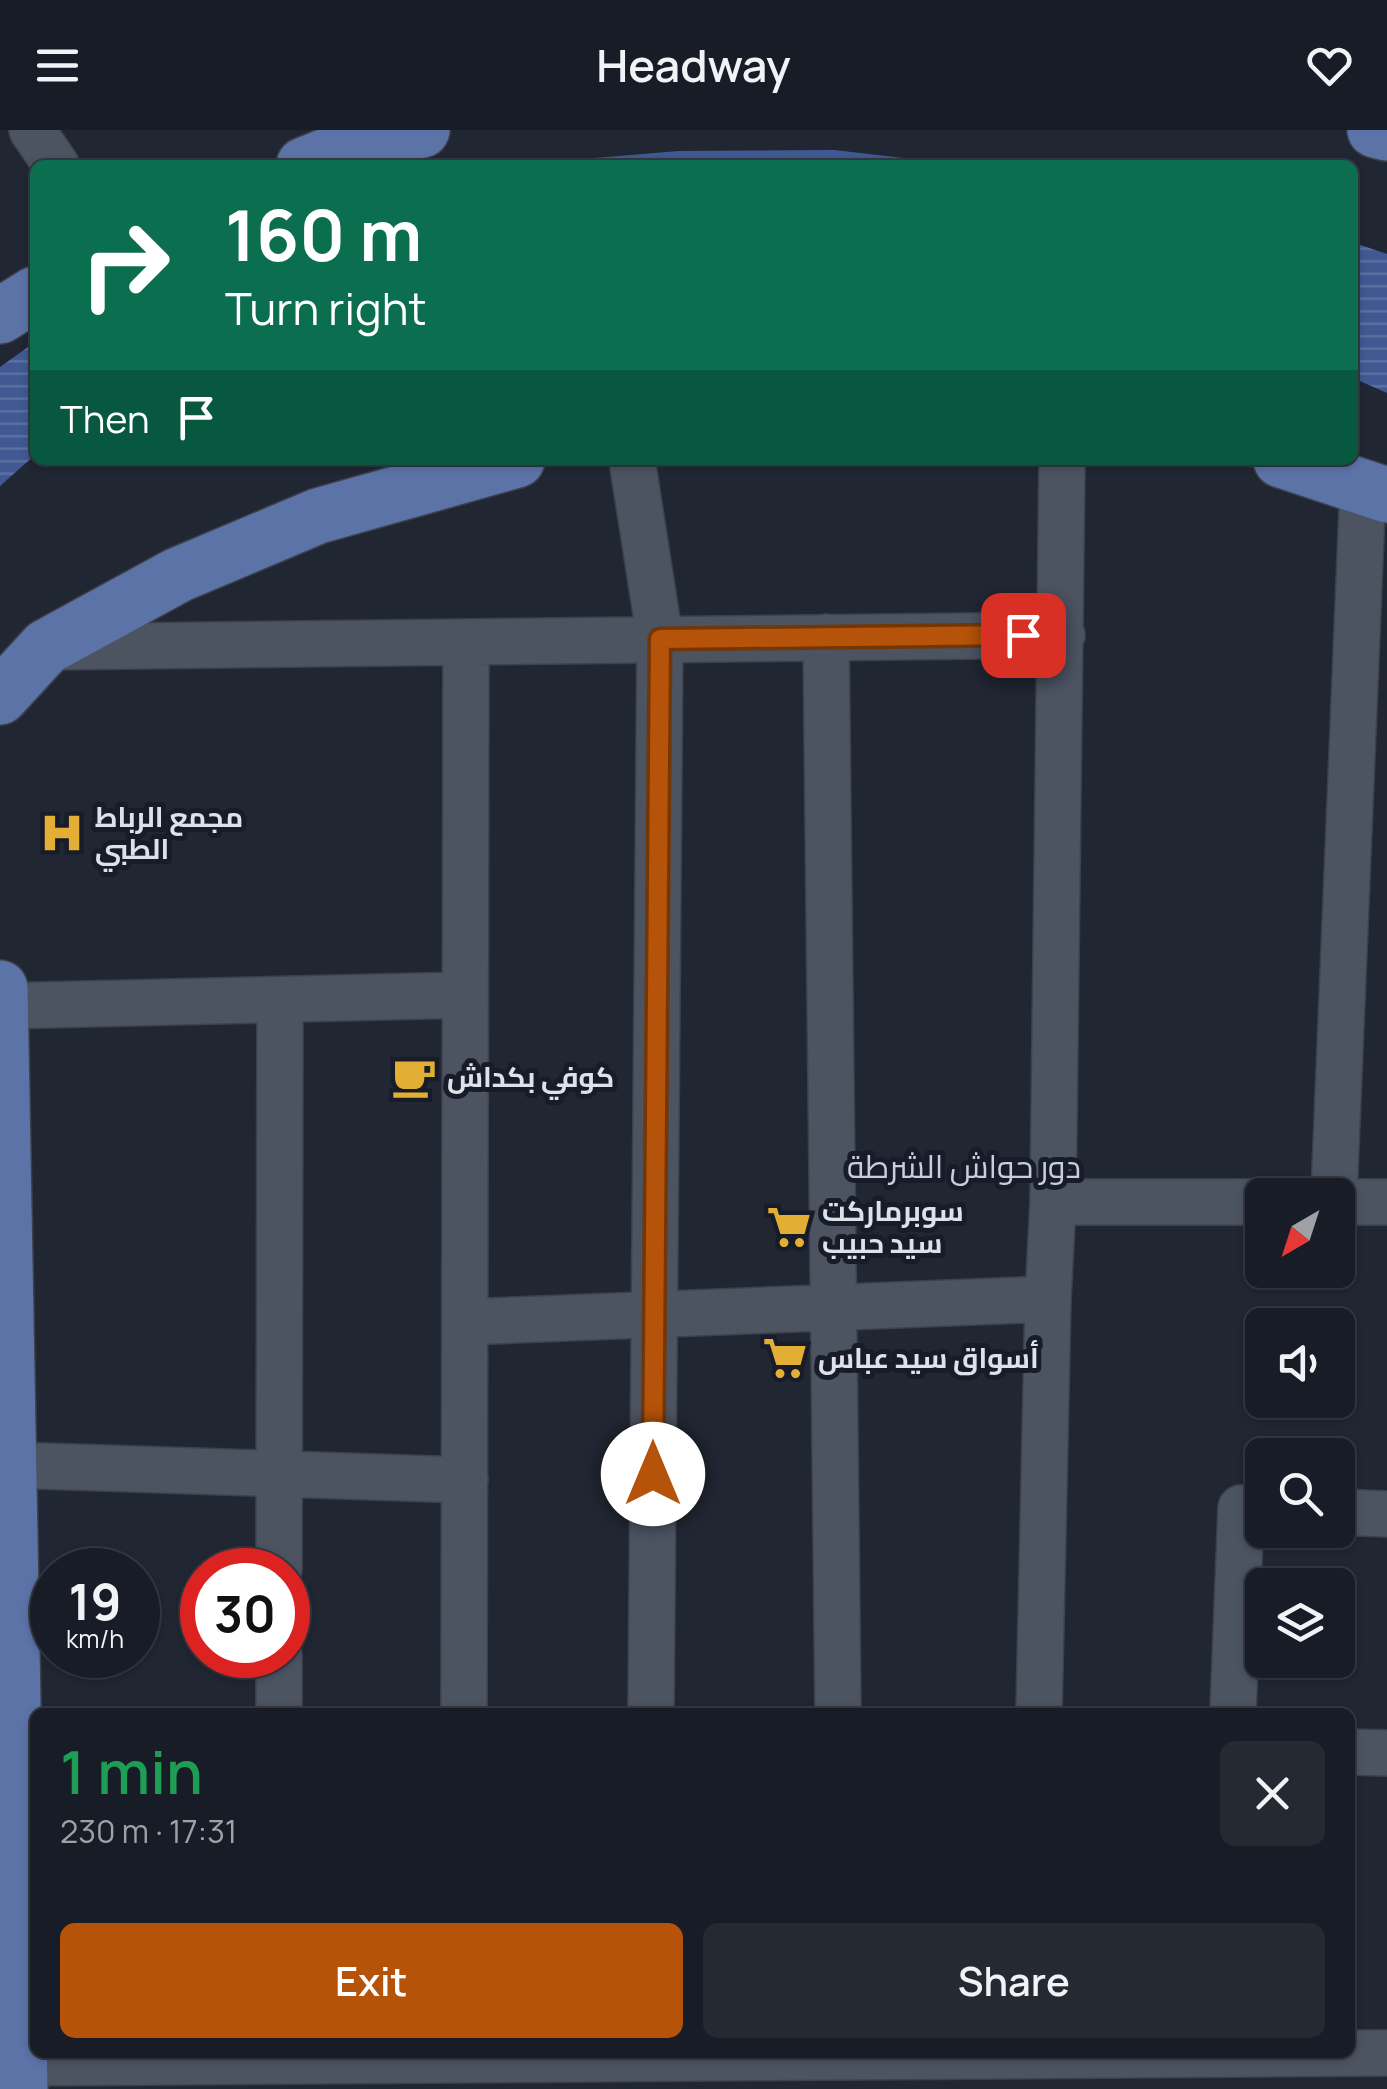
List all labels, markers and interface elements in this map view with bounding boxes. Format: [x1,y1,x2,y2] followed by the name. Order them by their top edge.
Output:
[596,34,791,96] text: Headway
[30,38,85,93] icon: menu
[1302,38,1357,93] icon: heart
[225,186,422,282] text: 160 m
[60,200,190,330] icon: right
[225,277,426,339] text: Turn right
[169,390,224,445] icon: arrive
[60,392,149,444] text: Then
[981,593,1066,678] pin
[996,608,1051,663] icon: arrive
[95,797,243,872] place label: مجمع الرباط الطبي
[38,809,86,857] hospital icon: مجمع الرباط الطبي
[390,1053,438,1101] cafe icon: كوفي بكداش
[447,1057,614,1100] place label: كوفي بكداش
[847,1144,1081,1188] district label: دور حواش الشرطة
[1245,1178,1355,1288] north arrow
[1245,1178,1355,1678] map controls
[822,1191,964,1261] place label: سوبرماركت سيد حبيب
[765,1203,813,1251] supermarket icon: سوبرماركت سيد حبيب
[1245,1308,1355,1418] button: sound
[761,1334,809,1382] supermarket icon: أسواق سيد عباس
[818,1338,1039,1376] place label: أسواق سيد عباس
[601,1422,705,1526] position arrow
[1245,1438,1355,1548] button: search
[180,1548,310,1678] speed limit sign: 30
[69,1567,121,1635] text: 19
[1245,1568,1355,1678] button: layers
[66,1621,124,1656] text: km/h
[60,1730,203,1812] text: 1 min
[1220,1741,1325,1846] button: close
[60,1809,237,1853] text: 230 m · 17:31
[60,1923,683,2038] button: Exit
[703,1923,1325,2038] button: Share

